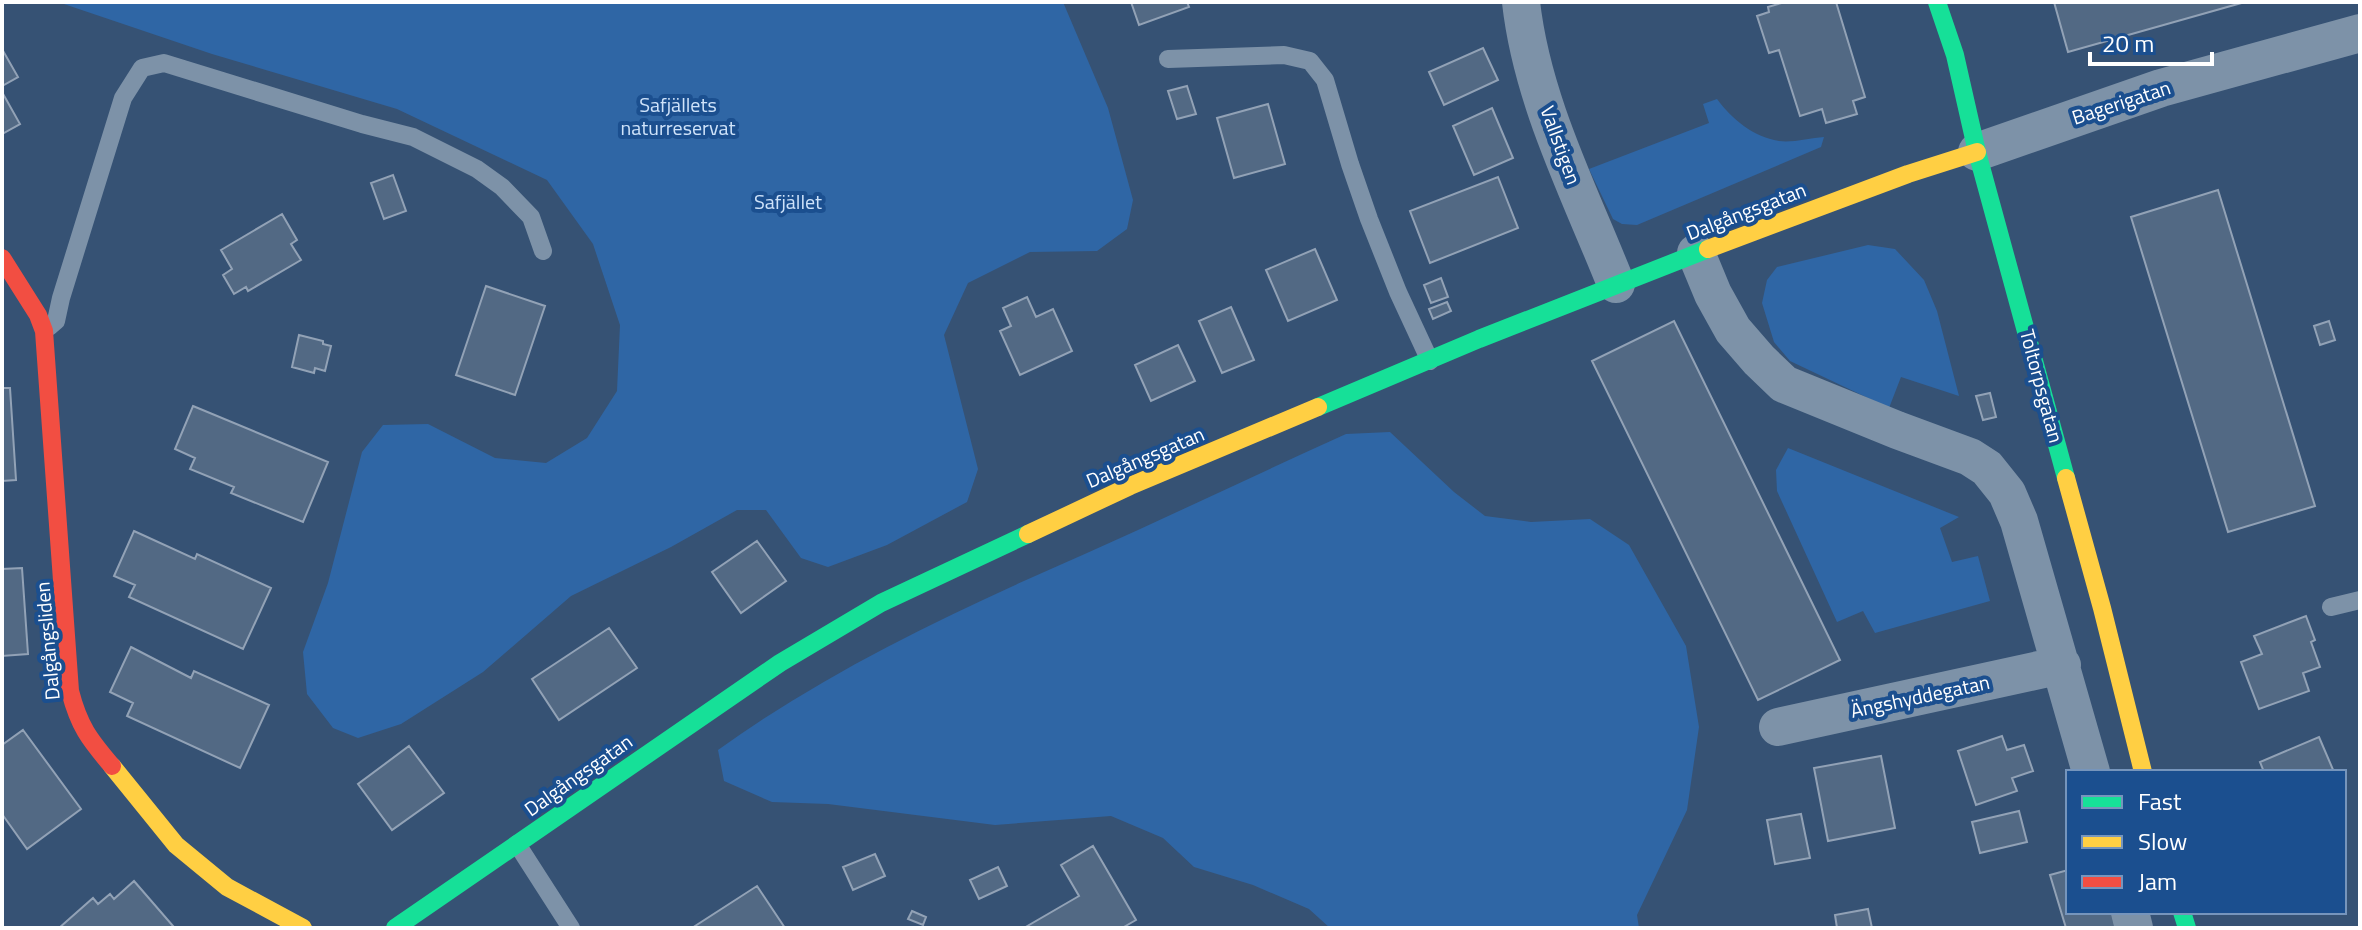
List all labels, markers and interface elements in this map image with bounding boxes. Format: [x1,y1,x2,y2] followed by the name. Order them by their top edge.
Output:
[2090,16,2212,66] scale bar
[2102,25,2154,61] text: 20 m
[2068,71,2174,133] street label: Bagerigatan
[621,89,735,143] park label: Safjällets naturreservat
[1532,101,1590,189] street label: Vallstigen
[1682,174,1810,248] street label: Dalgångsgatan
[754,186,822,217] park label: Safjället
[2012,326,2072,446] street label: Toltorpsgatan
[1081,418,1209,496] street label: Dalgångsgatan
[26,581,68,701] street label: Dalgångsliden
[1847,666,1993,726] street label: Ängshyddegatan
[517,726,639,824] street label: Dalgångsgatan
[2066,770,2346,914] legend
[2138,783,2182,819] text: Fast
[2138,823,2187,859] text: Slow
[2138,863,2177,899] text: Jam

